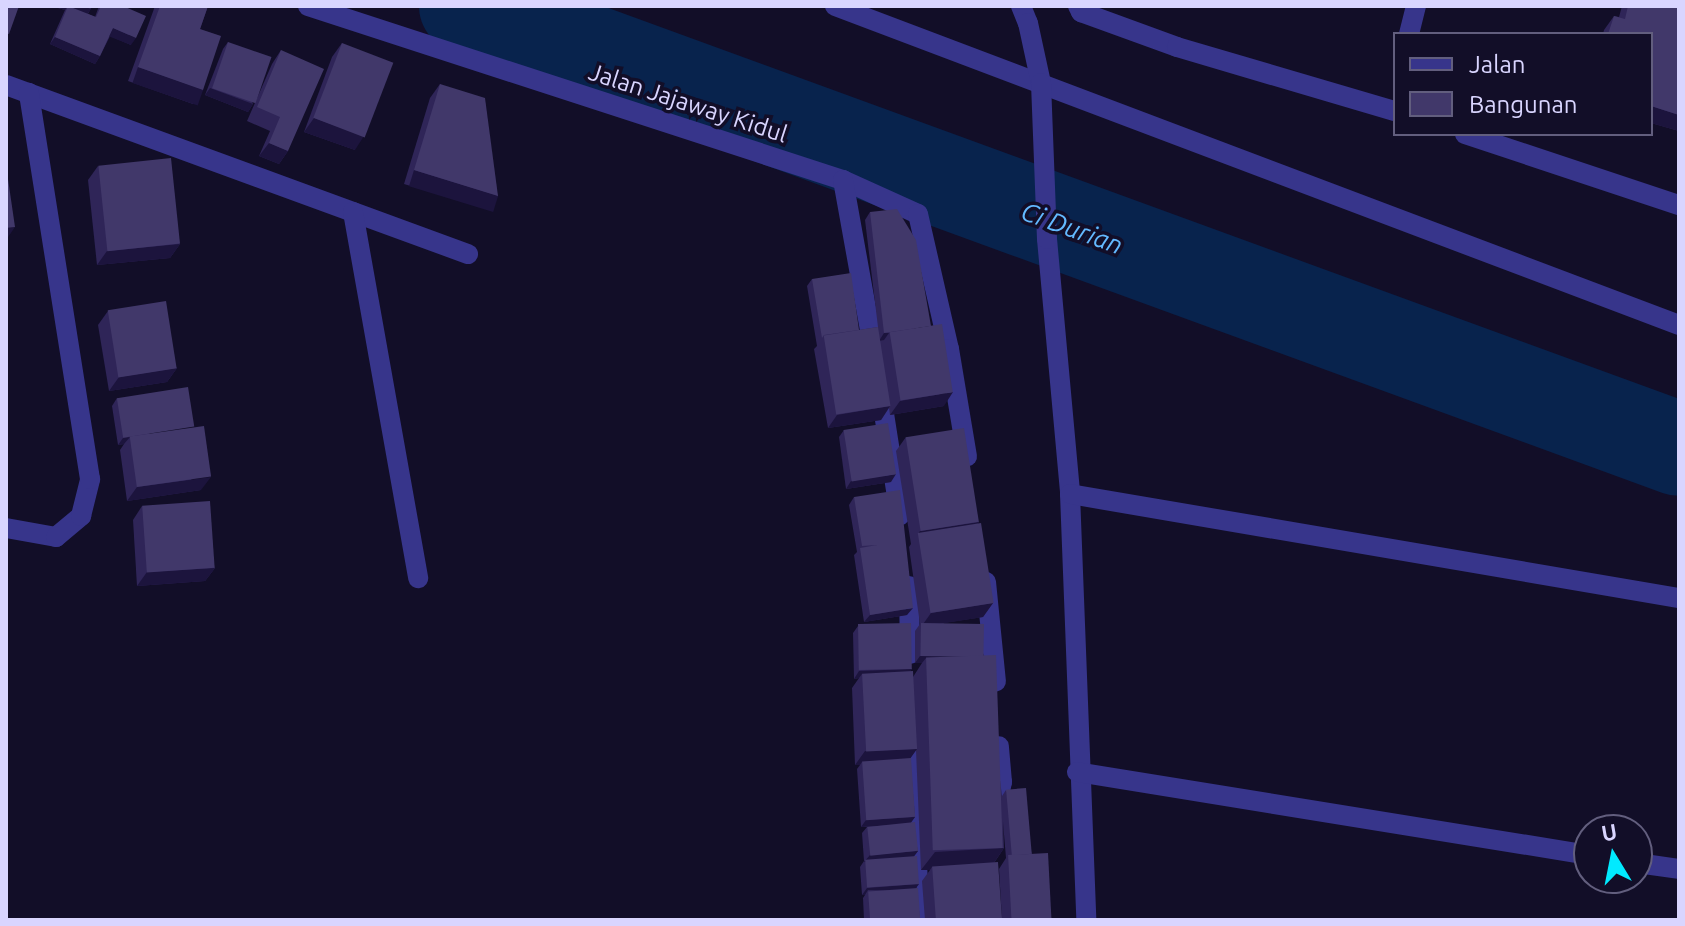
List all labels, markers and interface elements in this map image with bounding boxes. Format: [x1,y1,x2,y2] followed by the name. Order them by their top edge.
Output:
[1393,32,1653,136] legend
[1469,51,1526,78] text: Jalan
[585,57,791,149] street label: Jalan Jajaway Kidul
[1469,91,1578,118] text: Bangunan
[1017,195,1127,261] water label: Ci Durian
[1573,814,1653,894] north arrow
[1599,818,1619,845] text: U

